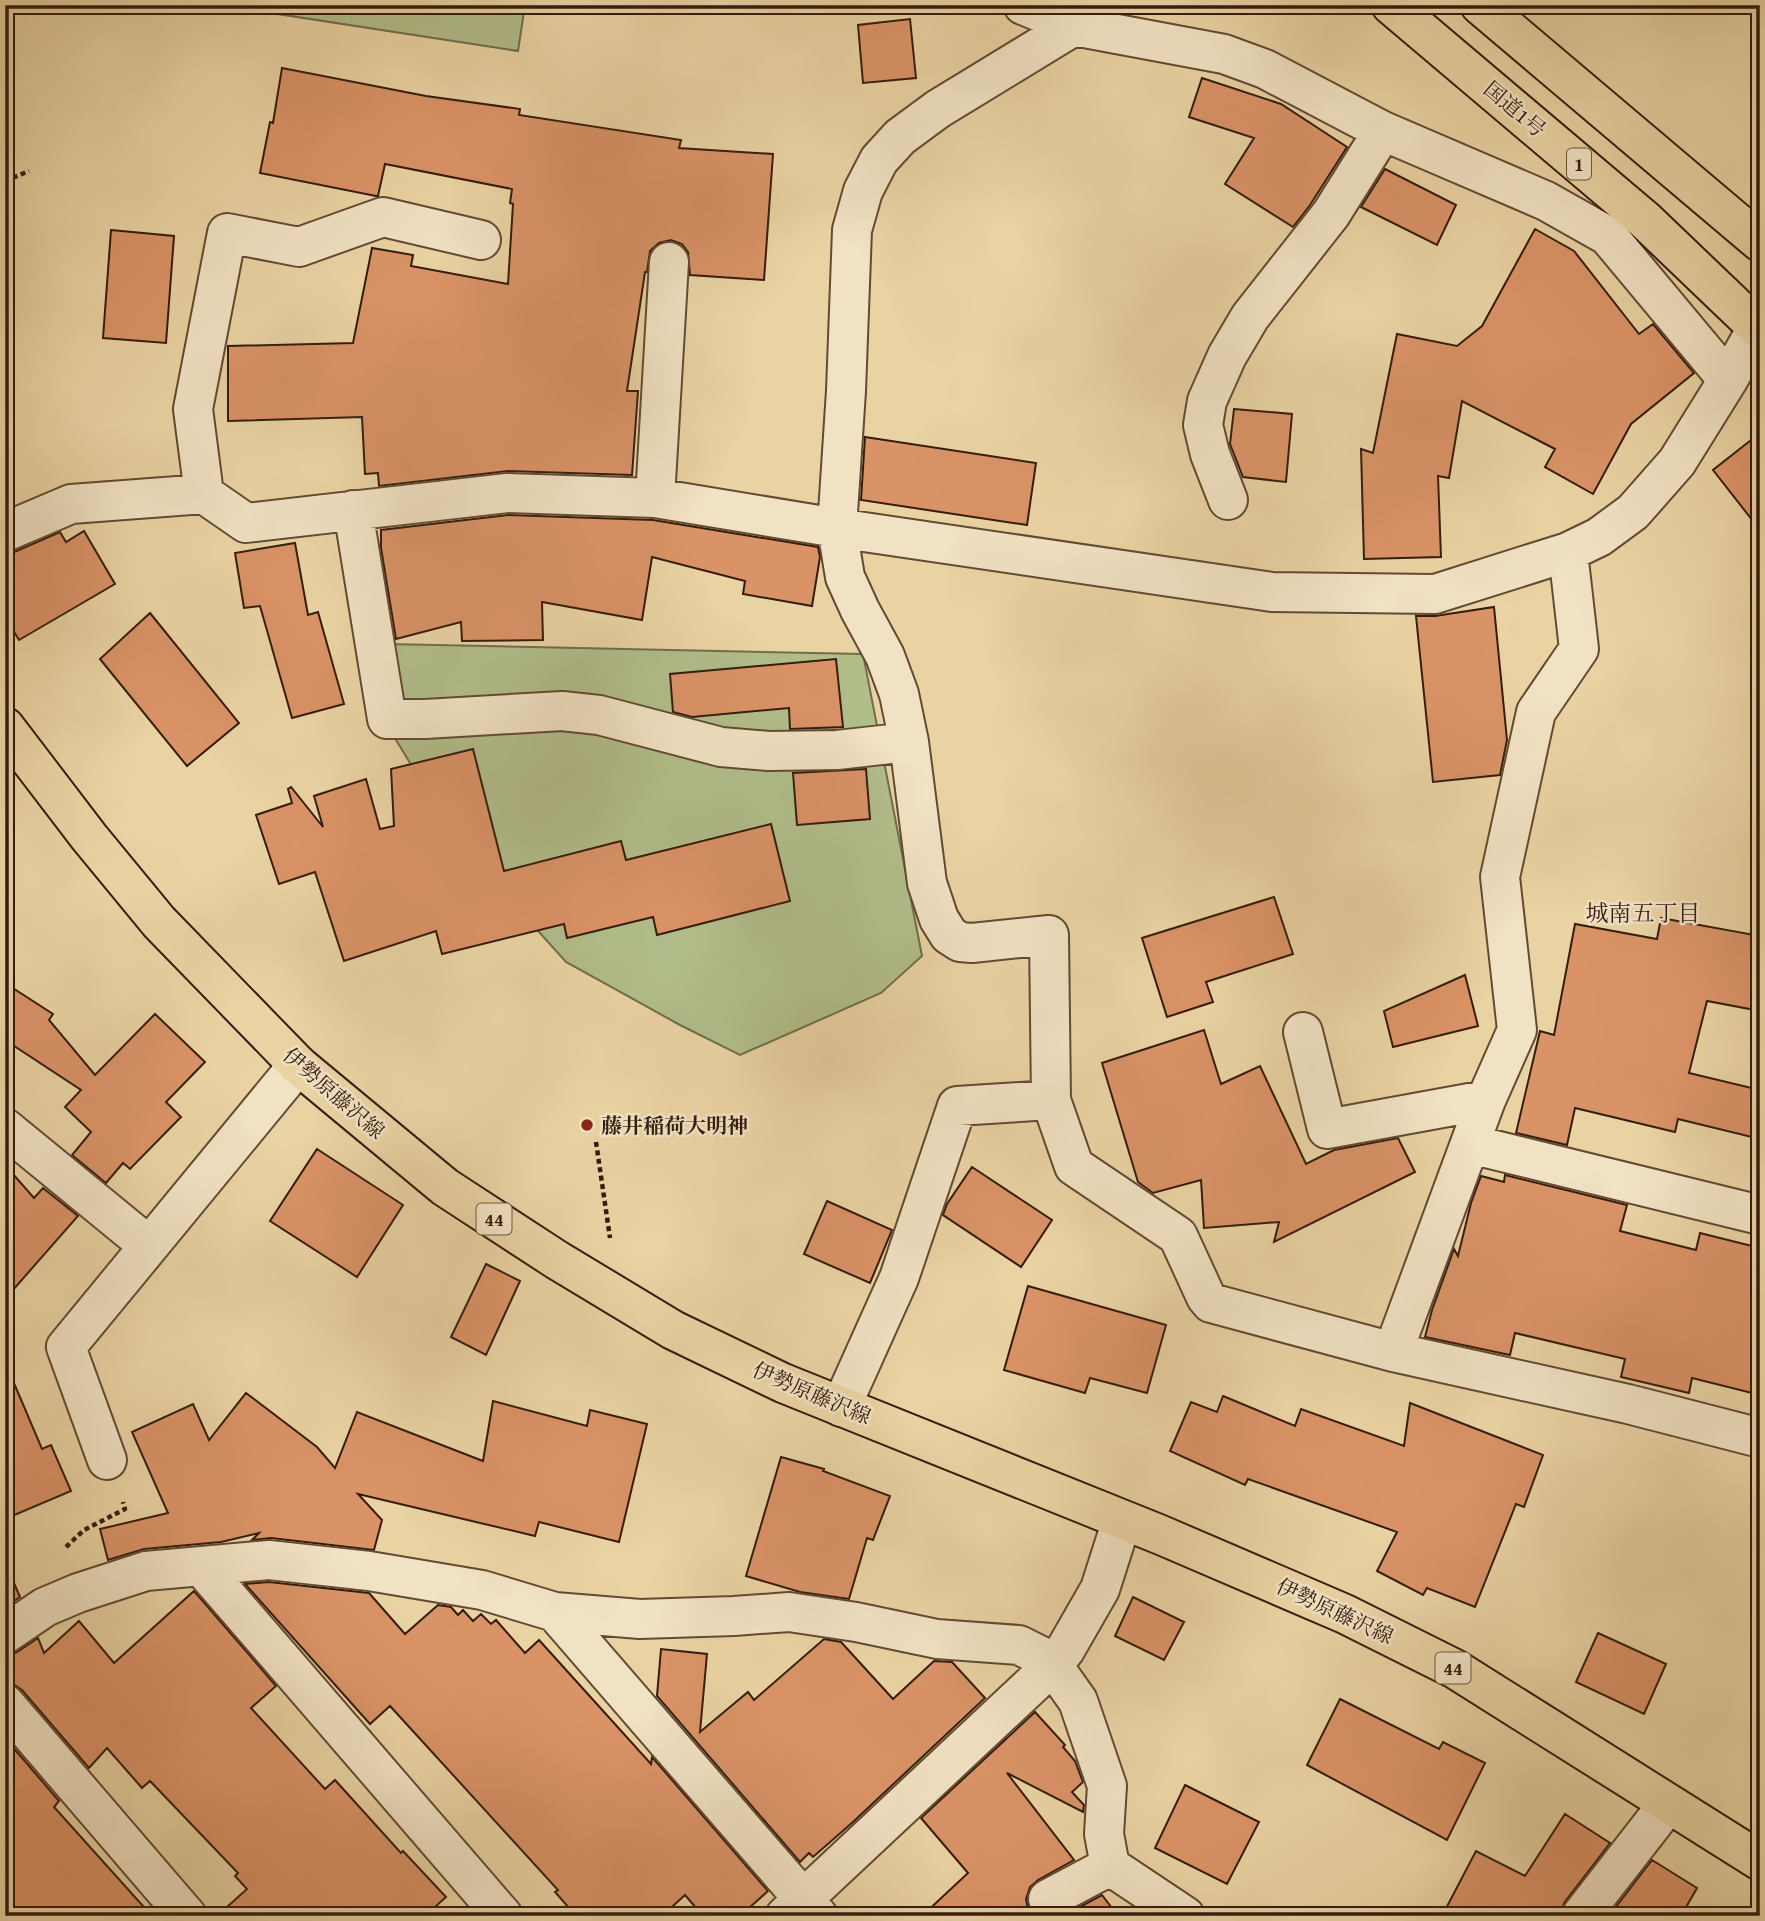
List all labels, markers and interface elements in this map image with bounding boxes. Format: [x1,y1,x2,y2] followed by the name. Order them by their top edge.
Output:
[1477,74,1553,144] street label: 国道1号
[1567,148,1591,180] road number: 1
[1586,896,1701,929] district label: 城南五丁目
[276,1040,392,1146] street label: 伊勢原藤沢線
[601,1110,748,1141] place label: 藤井稲荷大明神
[579,1117,595,1133] marker: 藤井稲荷大明神
[476,1204,512,1234] road number: 44
[748,1354,876,1432] street label: 伊勢原藤沢線
[1271,1570,1399,1652] street label: 伊勢原藤沢線
[1436,1652,1470,1684] road number: 44

